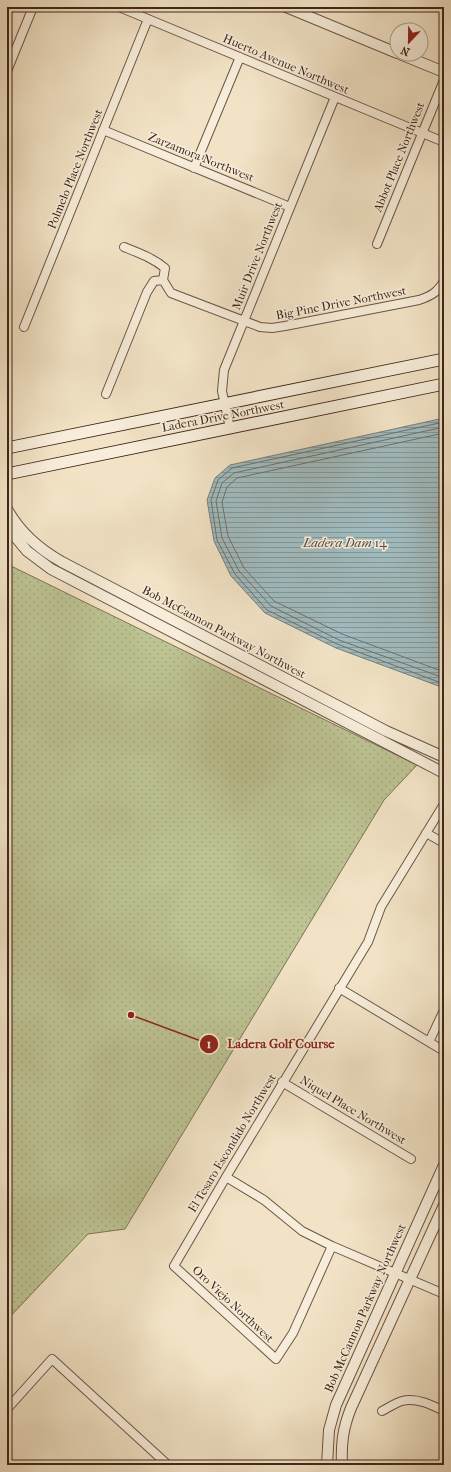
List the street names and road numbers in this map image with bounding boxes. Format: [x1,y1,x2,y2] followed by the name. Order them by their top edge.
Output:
[221,31,352,97] street label: Huerto Avenue Northwest
[370,99,428,215] street label: Abbot Place Northwest
[45,106,106,231] street label: Polmelo Place Northwest
[146,129,257,185] street label: Zarzamora Northwest
[229,199,285,312] street label: Muir Drive Northwest
[275,283,408,323] street label: Big Pine Drive Northwest
[161,397,286,435] street label: Ladera Drive Northwest
[140,583,309,681] street label: Bob McCannon Parkway Northwest
[185,1071,279,1215] street label: El Tesaro Escondido Northwest
[297,1073,409,1148] street label: Niquel Place Northwest
[321,1221,409,1394] street label: Bob McCannon Parkway Northwest
[189,1263,277,1346] street label: Oro Viejo Northwest

